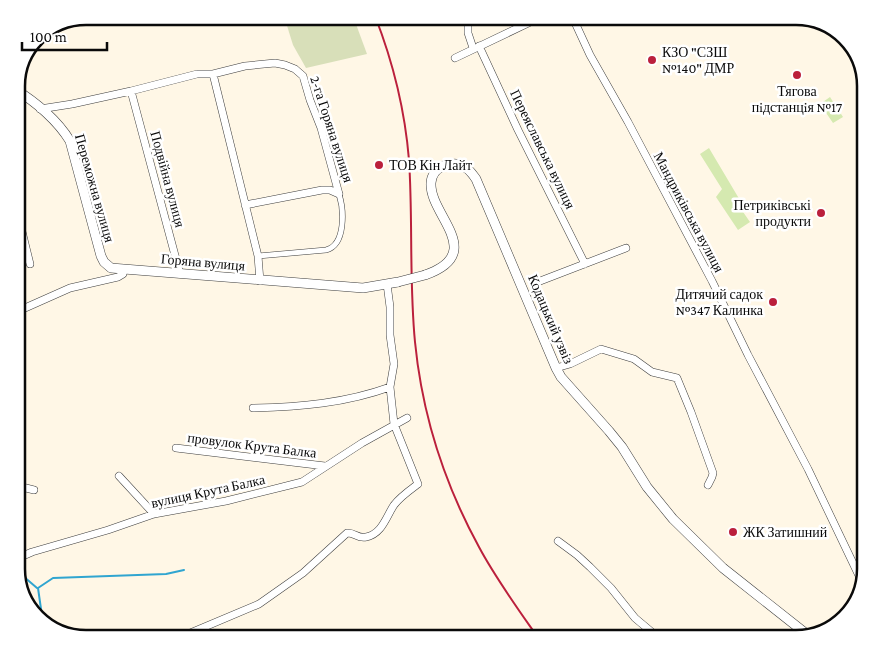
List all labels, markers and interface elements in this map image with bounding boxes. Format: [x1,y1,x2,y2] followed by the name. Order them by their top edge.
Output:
[22,20,108,52] scale bar
[30,29,67,45] text: 100 m
[662,44,734,76] place label: КЗО "СЗШ №140" ДМР
[646,54,658,66] marker: КЗО "СЗШ №140" ДМР
[791,69,803,81] marker: Тягова пiдстанцiя №17
[307,74,357,185] street label: 2-га Горяна вулиця
[752,83,843,115] place label: Тягова пiдстанцiя №17
[507,87,579,212] street label: Переяславська вулиця
[147,129,189,229] street label: Подвійна вулиця
[72,132,118,245] street label: Переможна вулиця
[650,149,728,275] street label: Мандриківська вулиця
[389,157,472,173] place label: ТОВ Кін Лайт
[373,159,385,171] marker: ТОВ Кін Лайт
[733,197,811,229] place label: Петриківські продукти
[815,207,827,219] marker: Петриківські продукти
[160,250,246,274] street label: Горяна вулиця
[525,272,577,366] street label: Кодацький узвіз
[675,286,764,318] place label: Дитячий садок №347 Калинка
[767,296,779,308] marker: Дитячий садок №347 Калинка
[187,429,318,461] street label: провулок Крута Балка
[150,471,267,511] street label: вулиця Крута Балка
[743,524,828,540] place label: ЖК Затишний
[727,526,739,538] marker: ЖК Затишний

